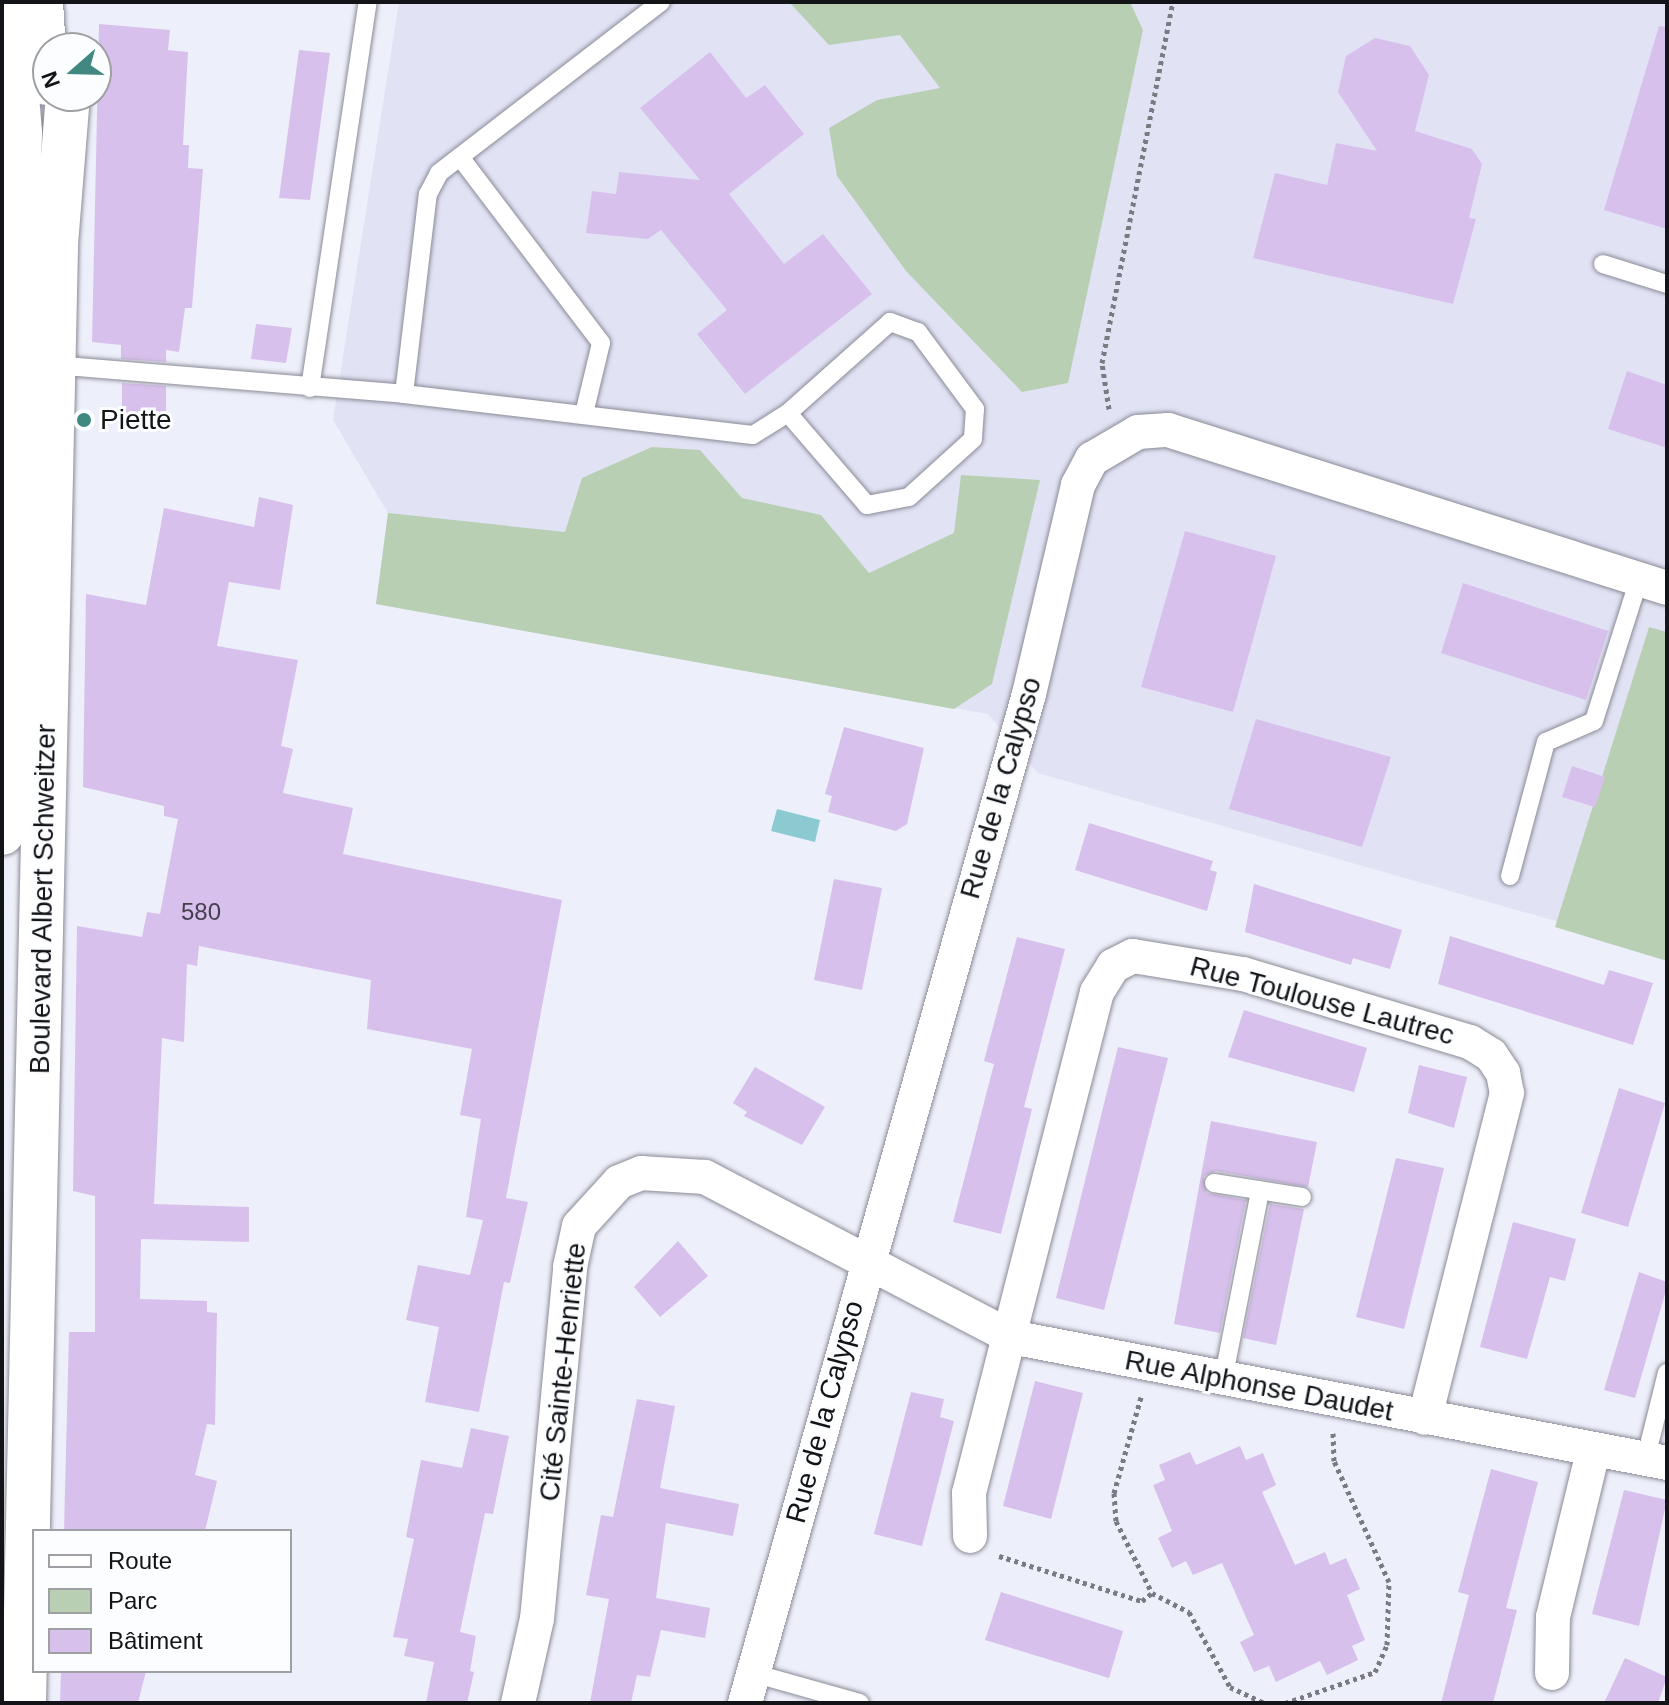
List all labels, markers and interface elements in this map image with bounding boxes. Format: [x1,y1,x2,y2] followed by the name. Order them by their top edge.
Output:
[32,32,112,112] north arrow
[36,68,65,91] text: N
[100,403,172,437] place label: Piette
[75,411,93,429] marker: Piette
[953,673,1049,903] street label: Rue de la Calypso
[23,723,63,1075] street label: Boulevard Albert Schweitzer
[181,898,221,926] house number: 580
[1186,950,1458,1052] street label: Rue Toulouse Lautrec
[533,1241,593,1503] street label: Cité Sainte-Henriette
[779,1297,871,1527] street label: Rue de la Calypso
[1121,1343,1397,1429] street label: Rue Alphonse Daudet
[32,1529,292,1673] legend
[108,1547,172,1574] text: Route
[108,1587,157,1614] text: Parc
[108,1627,203,1654] text: Bâtiment

